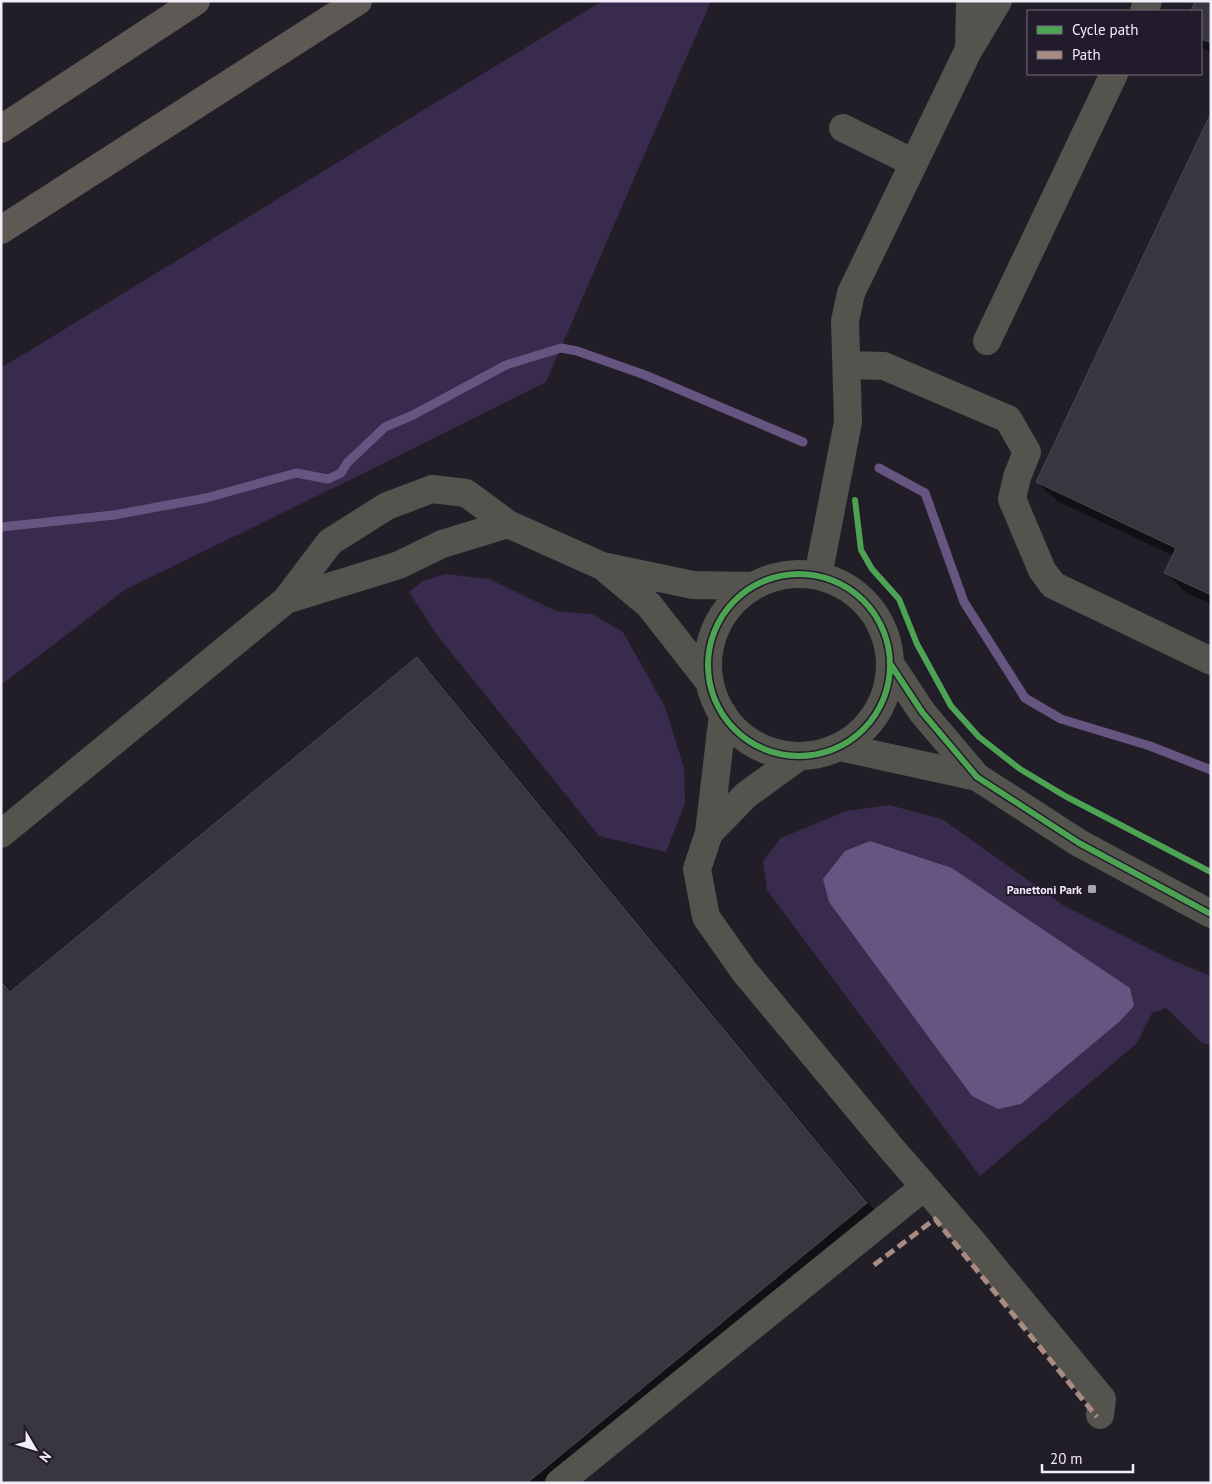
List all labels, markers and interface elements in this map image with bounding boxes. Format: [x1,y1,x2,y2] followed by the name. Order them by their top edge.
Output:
[1027,10,1202,75] legend
[1072,20,1138,39] text: Cycle path
[1072,45,1101,64] text: Path
[1007,882,1082,897] place label: Panettoni Park
[1086,883,1098,895] marker: Panettoni Park
[10,1424,60,1474] north arrow
[1042,1442,1133,1474] scale bar
[35,1448,55,1466] text: N
[1050,1449,1083,1468] text: 20 m

